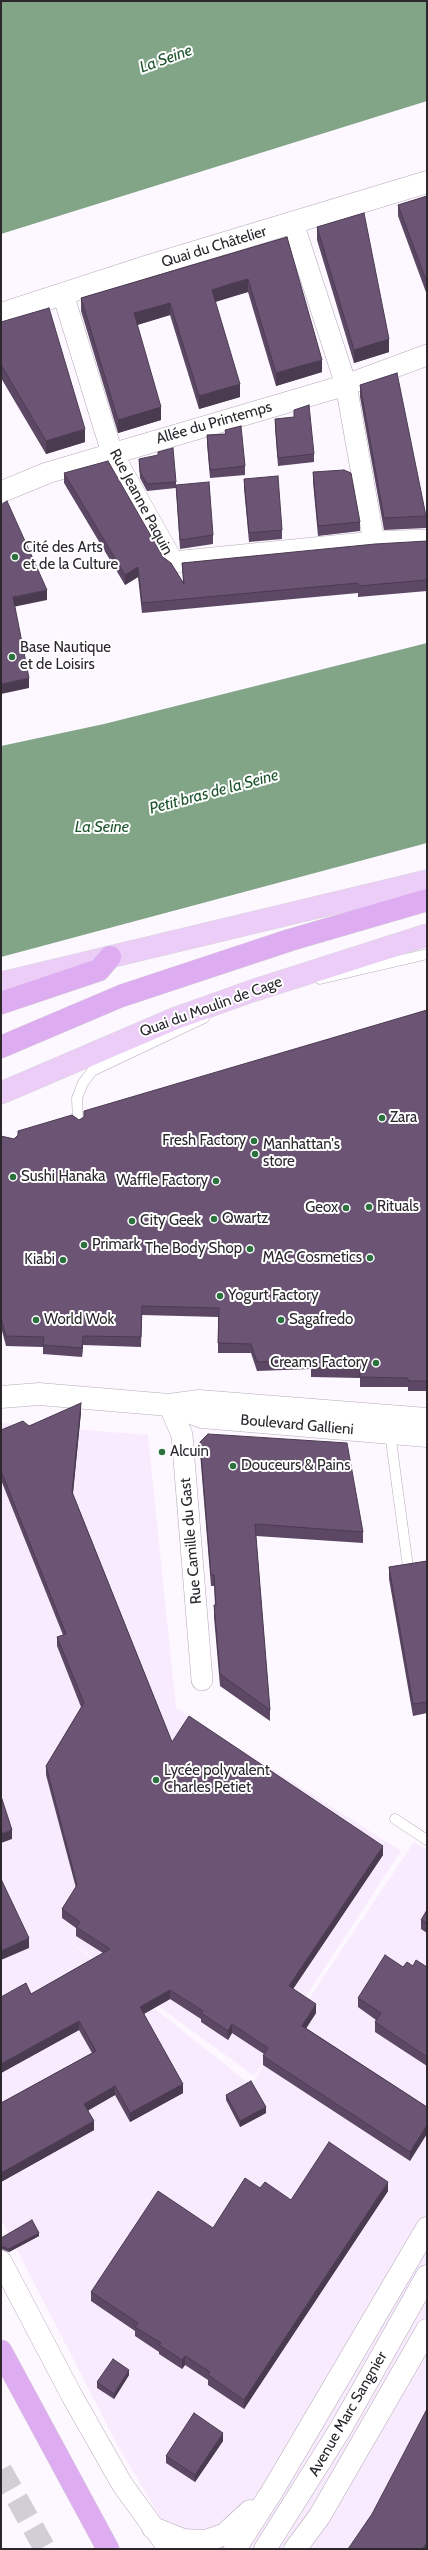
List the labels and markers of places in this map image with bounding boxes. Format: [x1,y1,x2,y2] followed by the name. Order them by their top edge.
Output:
[23,539,118,574] place label: Cité des Arts et de la Culture
[10,552,20,562] marker: Cité des Arts et de la Culture
[20,639,111,674] place label: Base Nautique et de Loisirs
[7,652,17,662] marker: Base Nautique et de Loisirs
[390,1109,417,1127] place label: Zara
[377,1113,387,1123] marker: Zara
[162,1132,246,1150] place label: Fresh Factory
[249,1136,259,1146] marker: Fresh Factory
[263,1136,340,1171] place label: Manhattan's store
[250,1149,260,1159] marker: Manhattan's store
[21,1168,105,1186] place label: Sushi Hanaka
[8,1172,18,1182] marker: Sushi Hanaka
[116,1172,208,1190] place label: Waffle Factory
[211,1176,221,1186] marker: Waffle Factory
[377,1198,419,1216] place label: Rituals
[305,1199,338,1217] place label: Geox
[364,1202,374,1212] marker: Rituals
[341,1203,351,1213] marker: Geox
[222,1210,268,1228] place label: Qwartz
[140,1212,201,1230] place label: City Geek
[209,1214,219,1224] marker: Qwartz
[127,1216,137,1226] marker: City Geek
[92,1236,140,1254] place label: Primark
[79,1240,89,1250] marker: Primark
[145,1240,242,1258] place label: The Body Shop
[245,1244,255,1254] marker: The Body Shop
[263,1249,362,1267] place label: MAC Cosmetics
[24,1251,55,1269] place label: Kiabi
[365,1253,375,1263] marker: MAC Cosmetics
[58,1255,68,1265] marker: Kiabi
[228,1287,319,1305] place label: Yogurt Factory
[215,1291,225,1301] marker: Yogurt Factory
[44,1311,114,1329] place label: World Wok
[289,1311,353,1329] place label: Sagafredo
[31,1315,41,1325] marker: World Wok
[276,1315,286,1325] marker: Sagafredo
[270,1354,368,1372] place label: Creams Factory
[371,1358,381,1368] marker: Creams Factory
[170,1443,209,1461] place label: Alcuin
[157,1447,167,1457] marker: Alcuin
[241,1457,350,1475] place label: Douceurs & Pains
[228,1461,238,1471] marker: Douceurs & Pains
[164,1762,270,1797] place label: Lycée polyvalent Charles Petiet
[151,1775,161,1785] marker: Lycée polyvalent Charles Petiet

